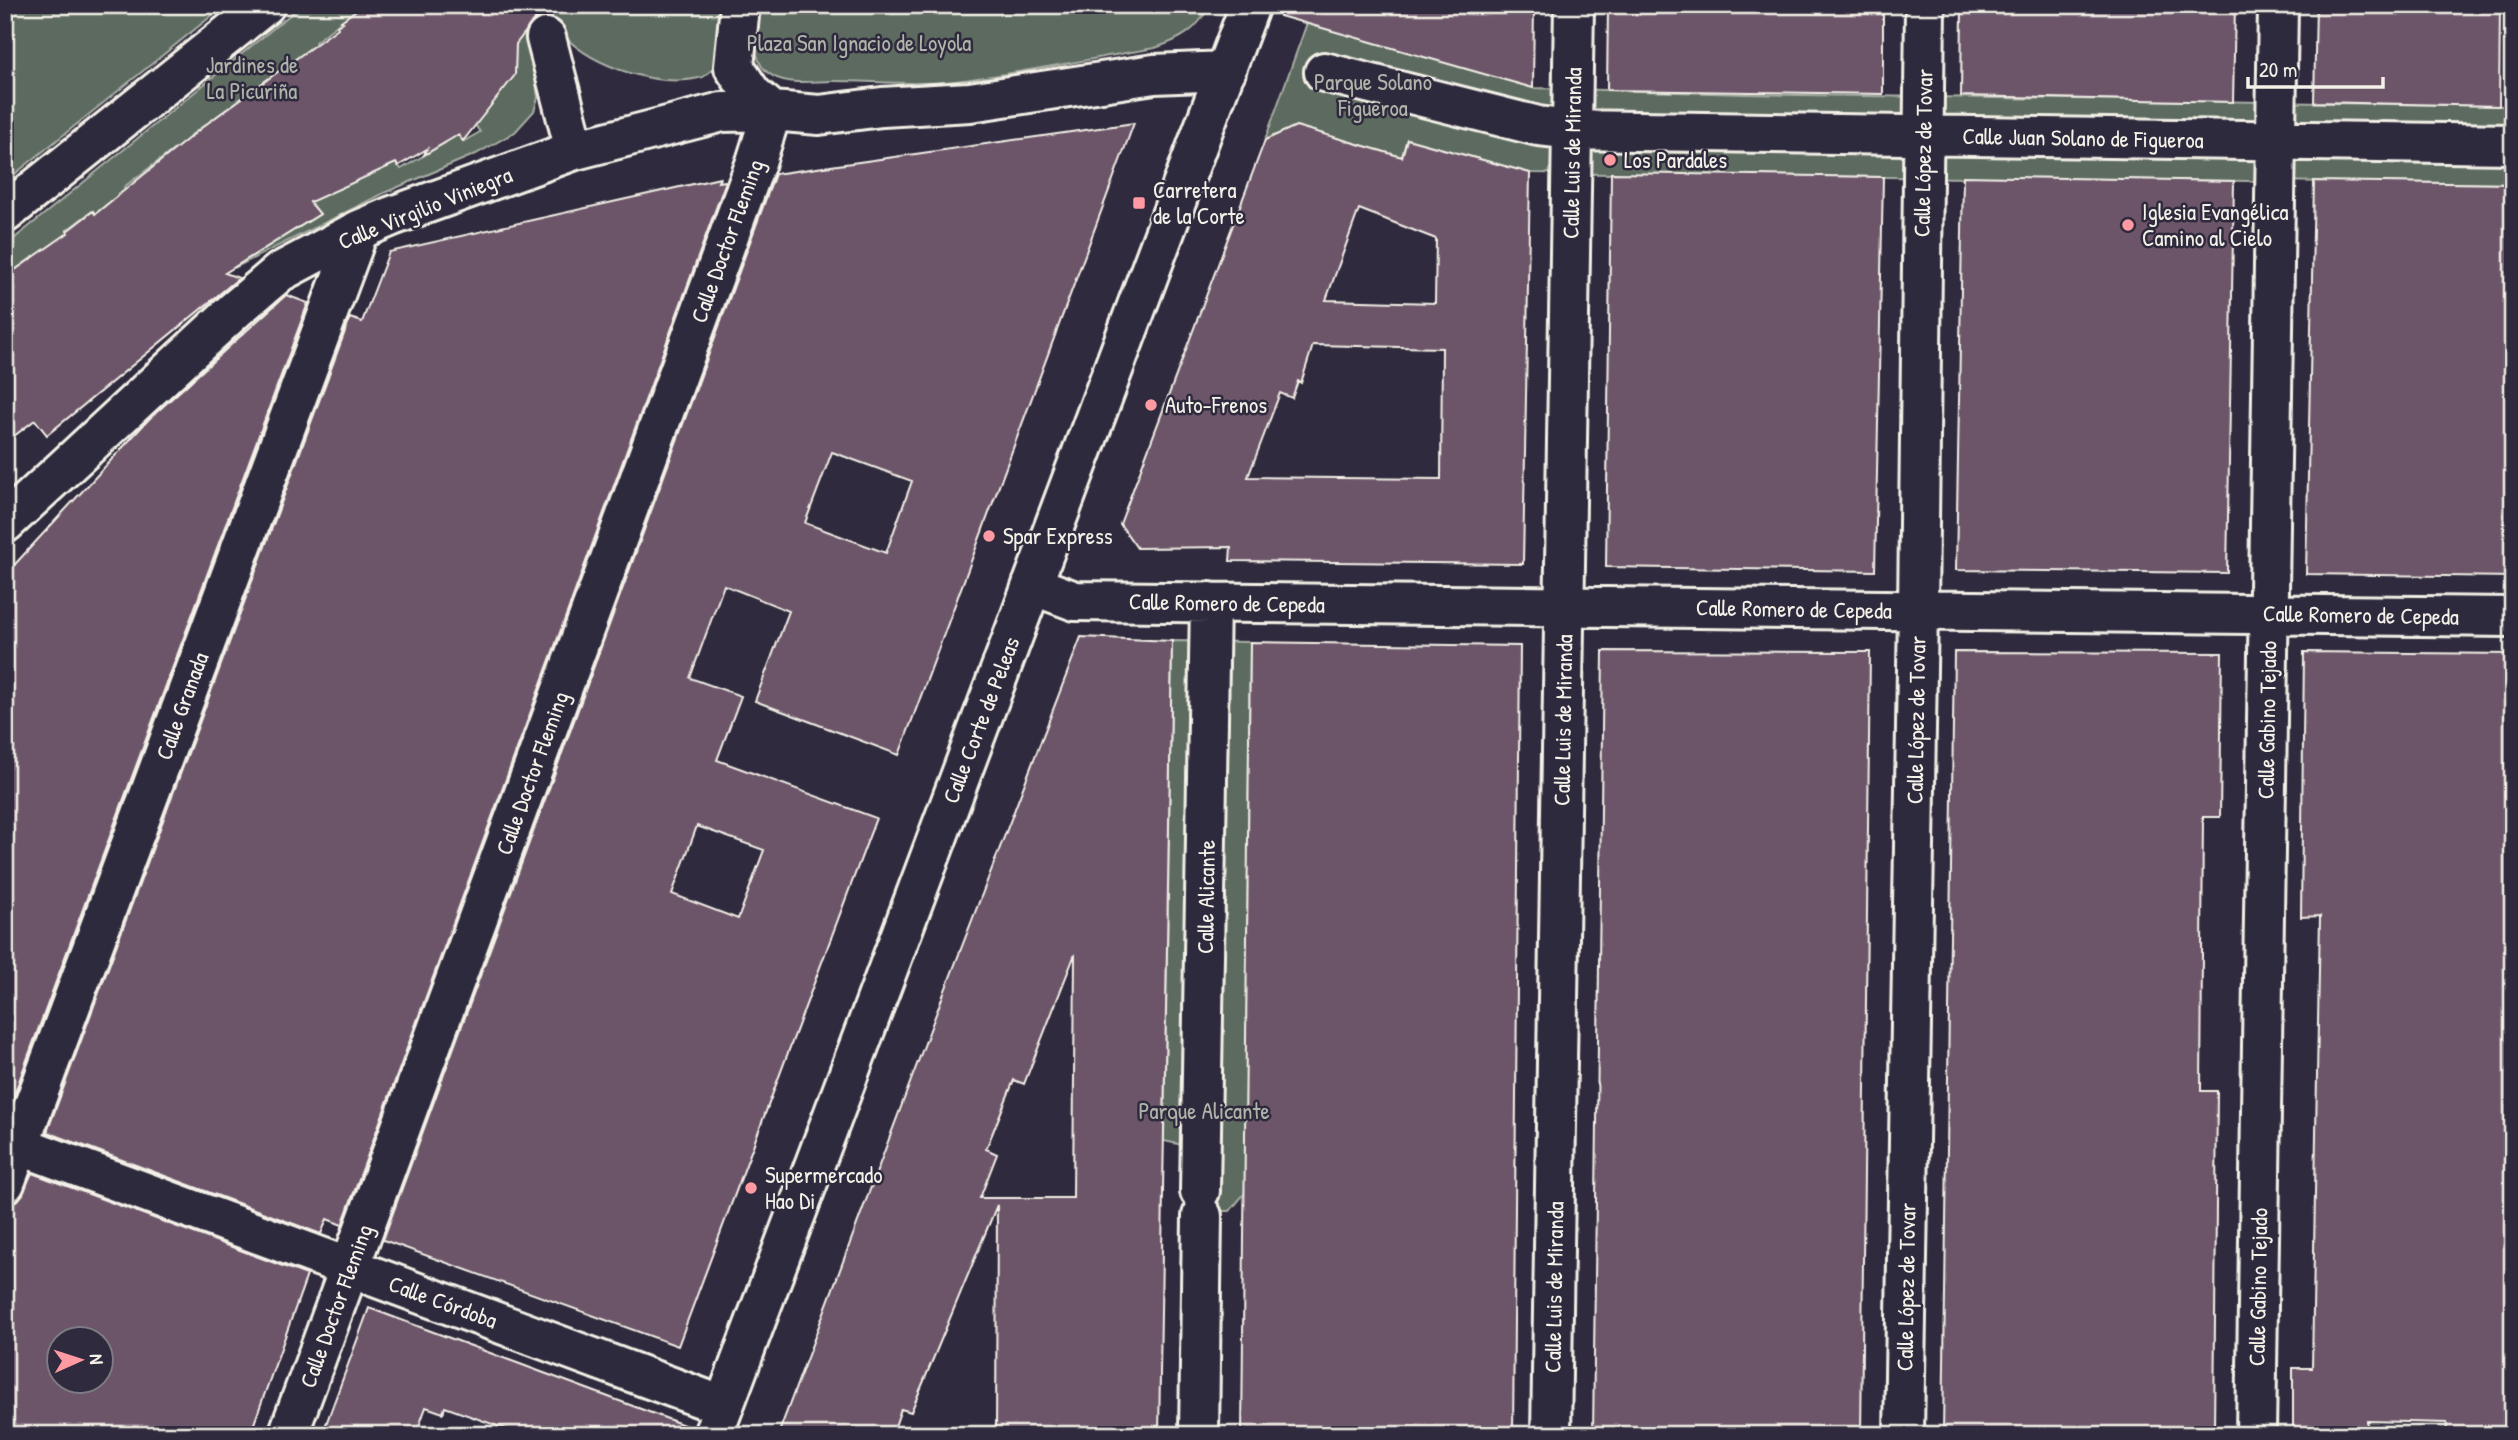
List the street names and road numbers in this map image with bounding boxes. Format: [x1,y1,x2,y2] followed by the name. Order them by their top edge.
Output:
[1555,67,1588,239] street label: Calle Luis de Miranda
[1906,68,1939,237] street label: Calle López de Tovar
[1962,120,2204,155] street label: Calle Juan Solano de Figueroa
[683,155,770,327] street label: Calle Doctor Fleming
[333,159,516,257] street label: Calle Virgilio Viniegra
[1129,585,1325,620] street label: Calle Romero de Cepeda
[1696,591,1892,626] street label: Calle Romero de Cepeda
[2263,597,2459,632] street label: Calle Romero de Cepeda
[935,632,1027,807] street label: Calle Corte de Peleas
[1546,634,1579,806] street label: Calle Luis de Miranda
[1899,635,1932,804] street label: Calle López de Tovar
[2250,641,2283,799] street label: Calle Gabino Tejado
[148,648,215,764] street label: Calle Granada
[488,687,575,859] street label: Calle Doctor Fleming
[1189,840,1222,954] street label: Calle Alicante
[1537,1201,1570,1373] street label: Calle Luis de Miranda
[1889,1202,1922,1371] street label: Calle López de Tovar
[2241,1208,2274,1366] street label: Calle Gabino Tejado
[292,1220,379,1392] street label: Calle Doctor Fleming
[385,1268,502,1335] street label: Calle Córdoba

